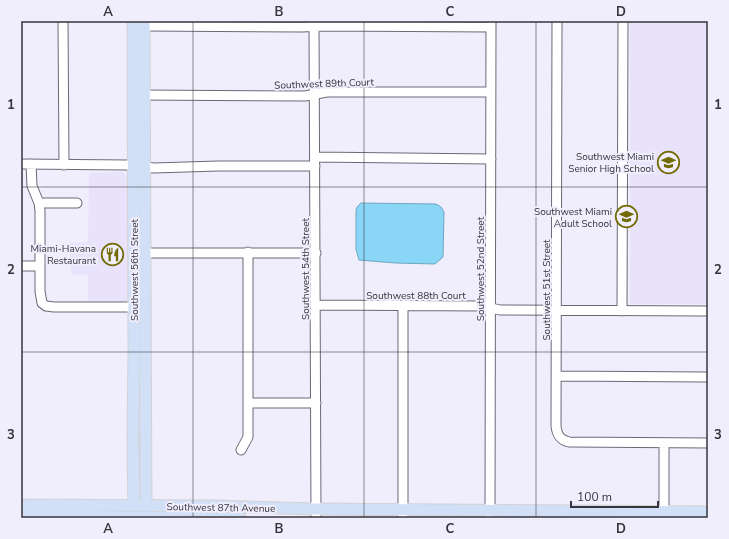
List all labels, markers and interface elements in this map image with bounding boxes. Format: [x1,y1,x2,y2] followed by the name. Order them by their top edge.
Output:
[103,3,113,21] text: A
[275,3,284,21] text: B
[446,3,455,21] text: C
[616,3,626,21] text: D
[274,75,375,93] street label: Southwest 89th Court
[7,96,15,114] text: 1
[714,96,722,114] text: 1
[656,149,682,175] school or university icon: Southwest Miami Senior High School
[568,150,654,176] place label: Southwest Miami Senior High School
[614,204,640,230] school or university icon: Southwest Miami Adult School
[534,205,612,231] place label: Southwest Miami Adult School
[474,216,488,321] street label: Southwest 52nd Street
[299,218,313,320] street label: Southwest 54th Street
[128,219,142,321] street label: Southwest 56th Street
[540,239,554,341] street label: Southwest 51st Street
[99,241,125,267] restaurant icon: Miami-Havana Restaurant
[31,242,96,268] place label: Miami-Havana Restaurant
[7,261,15,279] text: 2
[714,261,722,279] text: 2
[366,289,466,303] street label: Southwest 88th Court
[7,426,15,444] text: 3
[714,426,722,444] text: 3
[571,483,658,509] scale bar
[577,489,612,505] text: 100 m
[167,500,275,516] street label: Southwest 87th Avenue
[103,520,113,538] text: A
[275,520,284,538] text: B
[446,520,455,538] text: C
[616,520,626,538] text: D

